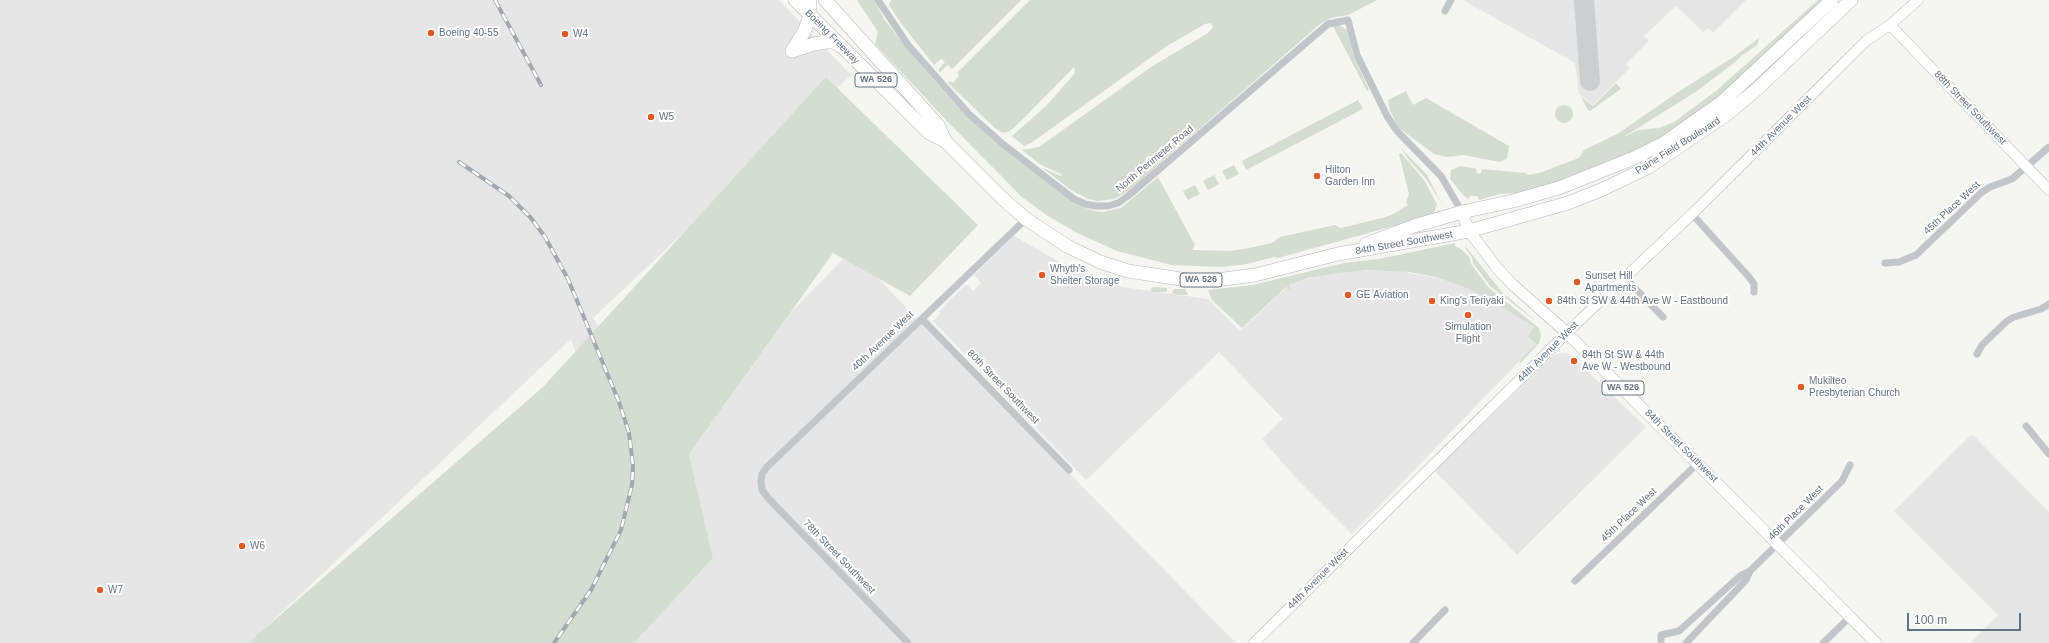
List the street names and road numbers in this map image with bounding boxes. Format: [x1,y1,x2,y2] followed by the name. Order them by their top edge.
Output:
[802,7,862,67] street label: Boeing Freeway
[1932,68,2008,148] street label: 88th Street Southwest
[855,73,897,87] road number: WA 526
[1748,93,1814,159] street label: 44th Avenue West
[1633,115,1723,177] street label: Paine Field Boulevard
[1114,123,1196,195] street label: North Perimeter Road
[1921,179,1983,237] street label: 45th Place West
[1355,229,1453,257] street label: 84th Street Southwest
[1180,273,1222,287] road number: WA 526
[850,308,916,374] street label: 40th Avenue West
[1515,319,1581,385] street label: 44th Avenue West
[965,347,1041,427] street label: 80th Street Southwest
[1602,381,1644,395] road number: WA 526
[1642,407,1720,485] street label: 84th Street Southwest
[1766,483,1826,543] street label: 46th Place West
[1599,485,1659,545] street label: 45th Place West
[801,517,877,597] street label: 78th Street Southwest
[1285,546,1351,612] street label: 44th Avenue West

